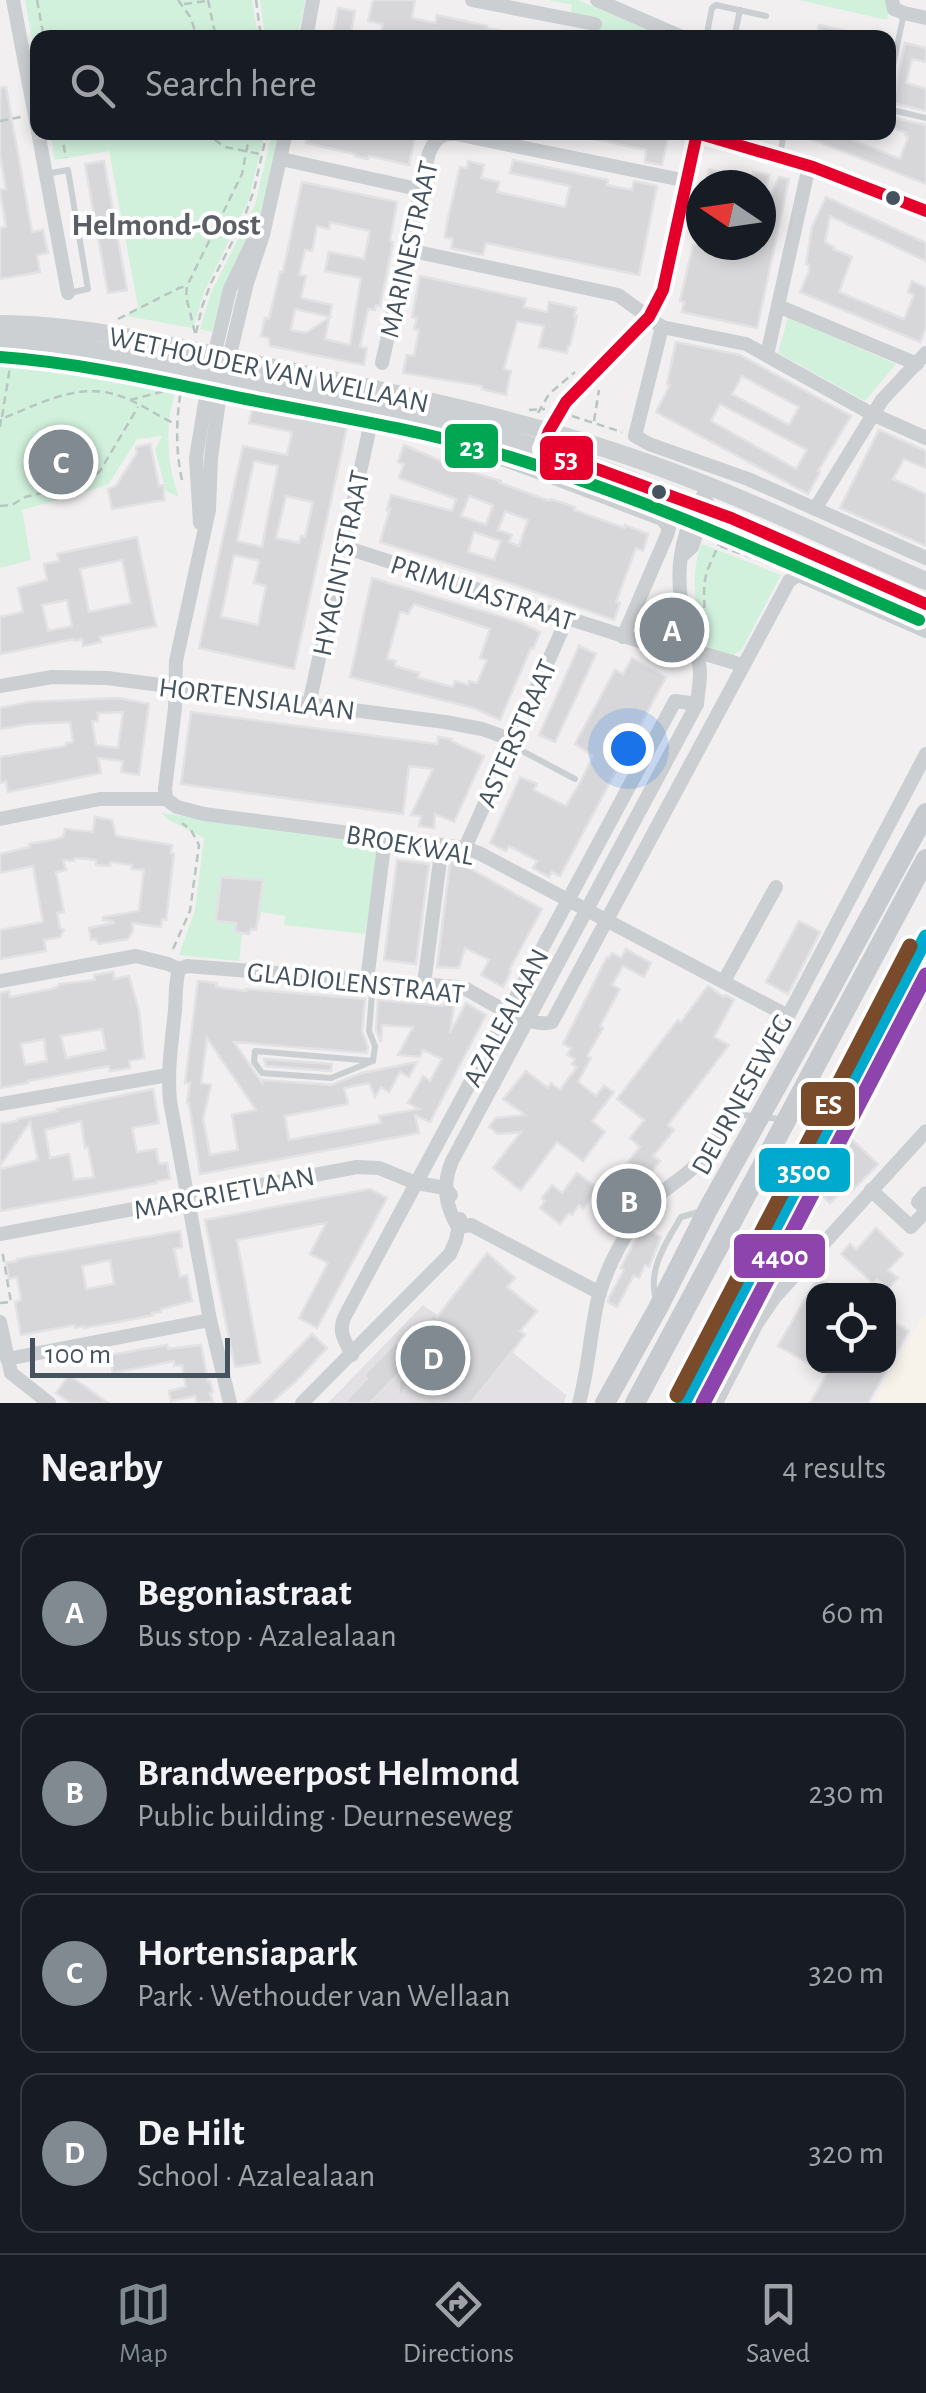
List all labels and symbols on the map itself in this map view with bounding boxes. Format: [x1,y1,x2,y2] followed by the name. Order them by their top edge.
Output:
[376,158,444,341] street label: MARINESTRAAT
[686,170,776,260] north arrow
[883,188,903,208] unlabelled marker
[71,209,261,241] district label: Helmond-Oost
[106,323,431,419] street label: WETHOUDER VAN WELLAAN
[443,422,500,470] line badge: 23
[28,424,94,500] pin: C
[459,434,485,462] text: 23
[538,434,595,482] line badge: 53
[554,445,578,473] text: 53
[309,468,375,659] street label: HYACINTSTRAAT
[649,482,669,502] unlabelled marker
[387,551,578,637] street label: PRIMULASTRAAT
[640,592,704,668] pin: A
[473,656,563,812] street label: ASTERSTRAAT
[157,674,356,726] street label: HORTENSIALAAN
[603,723,654,774] your location
[344,821,476,871] street label: BROEKWAL
[459,944,555,1091] street label: AZALEALAAN
[246,959,466,1009] street label: GLADIOLENSTRAAT
[687,1010,798,1180] street label: DEURNESEWEG
[799,1080,857,1128] line badge: ES
[814,1092,842,1120] text: ES
[757,1146,852,1194] line badge: 3500
[777,1158,831,1186] text: 3500
[132,1163,317,1225] street label: MARGRIETLAAN
[596,1164,662,1238] pin: B
[732,1232,827,1280] line badge: 4400
[751,1243,809,1271] text: 4400
[400,1320,466,1396] pin: D
[30,1333,230,1378] scale bar

